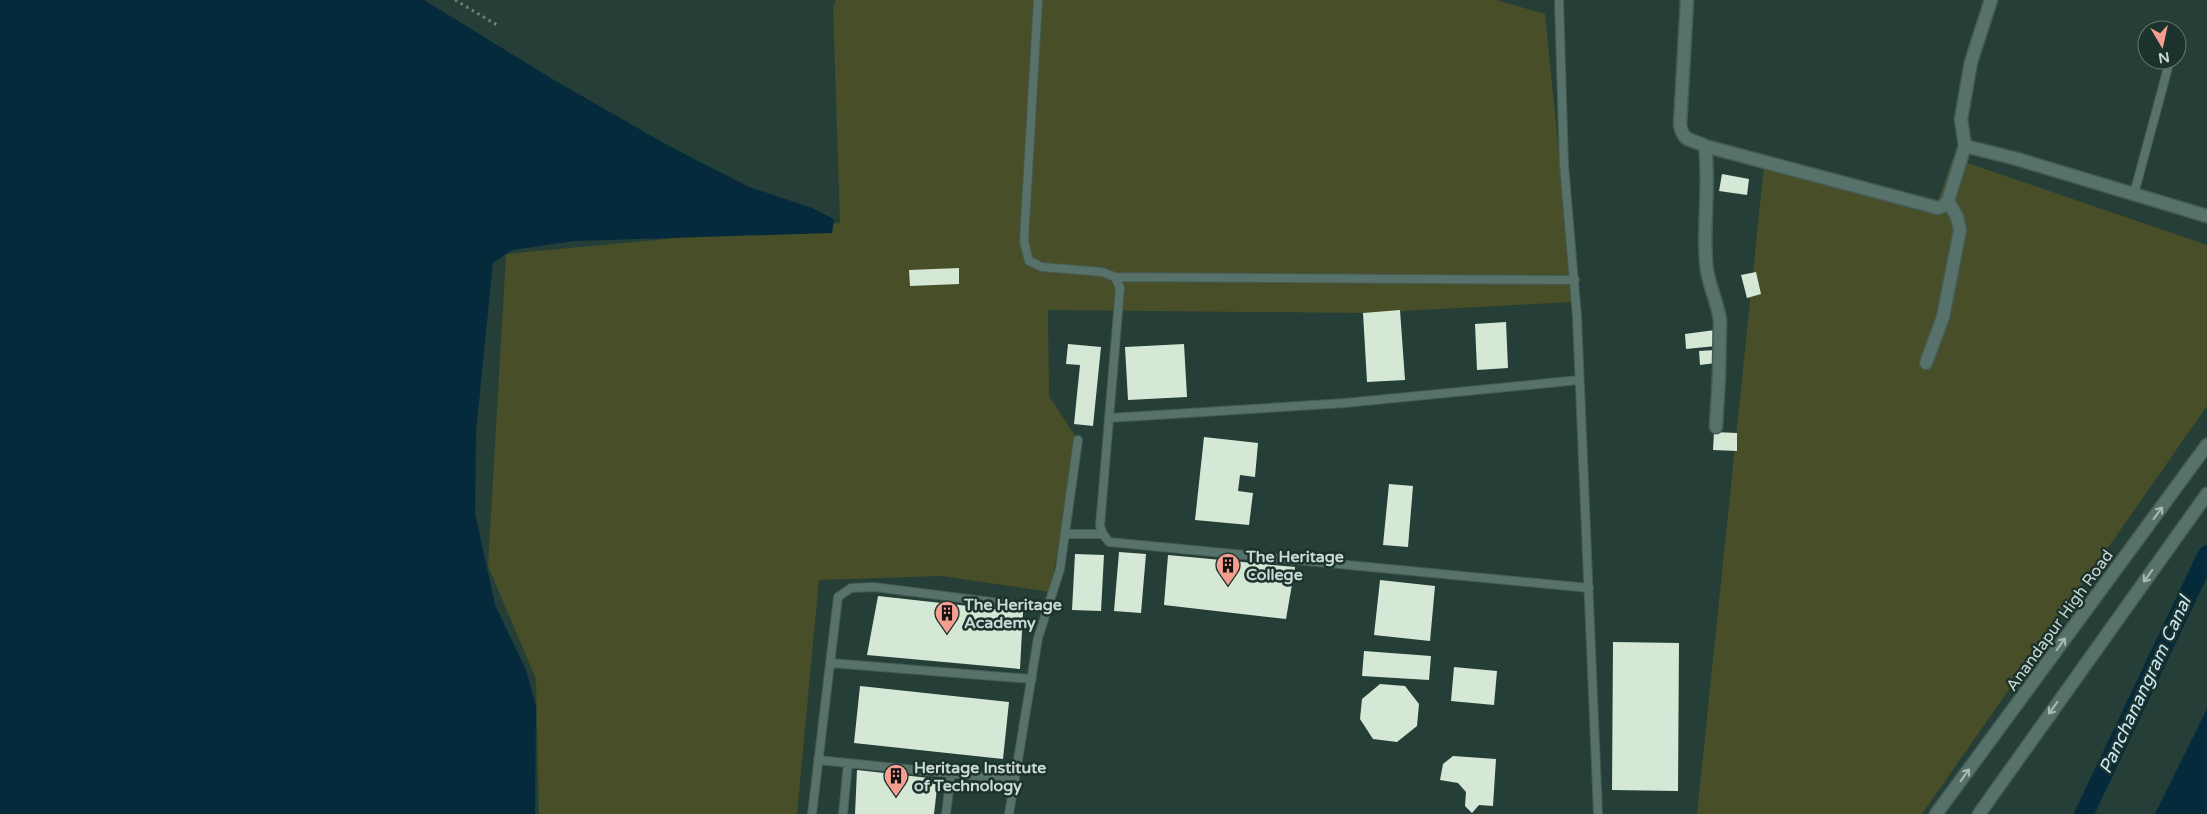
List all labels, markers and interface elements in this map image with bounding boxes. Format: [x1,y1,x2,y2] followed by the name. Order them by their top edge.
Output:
[2137,20,2187,70] north arrow
[2157,48,2171,67] text: N
[2152,507,2163,520] one-way arrow
[2002,546,2118,695] street label: Anandapur High Road
[1245,547,1344,585] place label: The Heritage College
[1215,552,1241,586] building icon: The Heritage College
[2143,569,2153,583] one-way arrow
[2094,591,2197,777] water label: Panchanangram Canal
[963,595,1062,633] place label: The Heritage Academy
[934,600,960,634] building icon: The Heritage Academy
[2056,638,2067,651] one-way arrow
[2048,701,2058,715] one-way arrow
[914,758,1046,796] place label: Heritage Institute of Technology
[883,763,909,797] building icon: Heritage Institute of Technology
[1960,768,1970,782] one-way arrow

